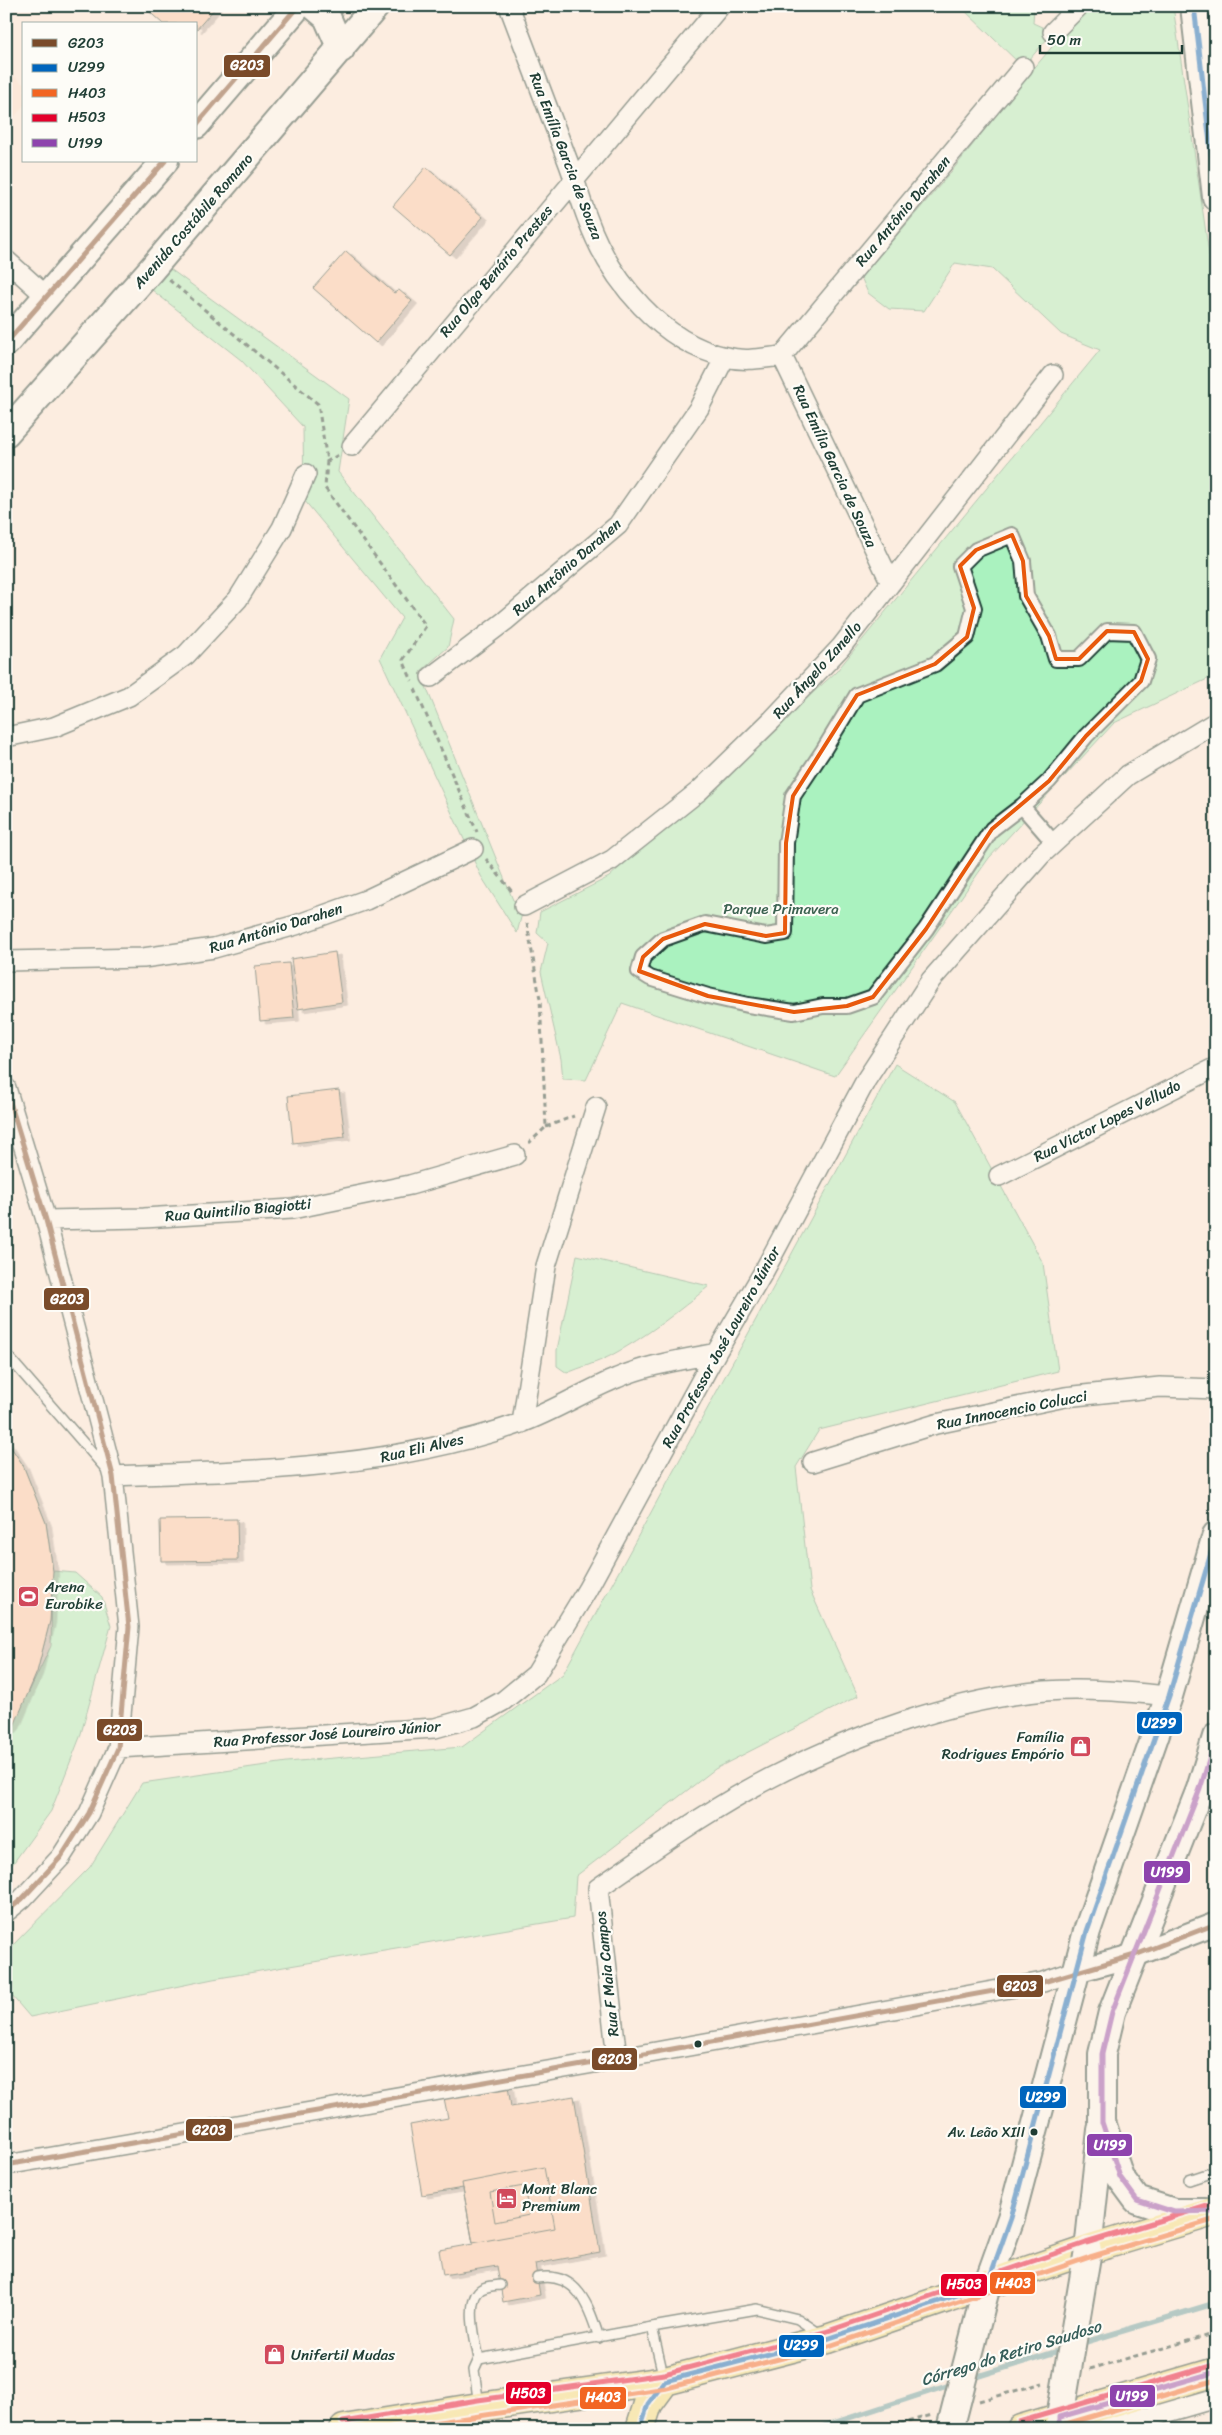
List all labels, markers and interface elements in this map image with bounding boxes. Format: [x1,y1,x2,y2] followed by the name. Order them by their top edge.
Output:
[22,22,198,162] legend
[1040,22,1182,54] scale bar
[1047,27,1082,53] text: 50 m
[68,30,104,56] text: G203
[229,53,264,78] text: G203
[68,54,105,80] text: U299
[223,54,271,78] line badge: G203
[522,68,610,244] street label: Rua Emília Garcia de Souza
[68,80,106,106] text: H403
[68,104,106,130] text: H503
[68,130,103,156] text: U199
[126,147,260,296] street label: Avenida Costábile Romano
[849,150,957,272] street label: Rua Antônio Darahen
[433,199,559,343] street label: Rua Olga Benário Prestes
[786,380,884,552] street label: Rua Emília Garcia de Souza
[506,512,628,622] street label: Rua Antônio Darahen
[766,615,868,725] street label: Rua Ângelo Zanello
[206,895,346,961] street label: Rua Antônio Darahen
[723,896,839,922] park label: Parque Primavera
[1029,1072,1186,1169] street label: Rua Victor Lopes Velludo
[164,1191,313,1229] street label: Rua Quintilio Biagiotti
[655,1241,788,1453] street label: Rua Professor José Loureiro Júnior
[43,1287,90,1311] line badge: G203
[49,1287,84,1312] text: G203
[935,1383,1090,1437] street label: Rua Innocencio Colucci
[378,1426,466,1470] street label: Rua Eli Alves
[44,1574,103,1617] place label: Arena Eurobike
[17,1584,41,1608] sports icon: Arena Eurobike
[1136,1711,1183,1735] line badge: U299
[1142,1711,1177,1736] text: U299
[213,1713,442,1755] street label: Rua Professor José Loureiro Júnior
[96,1718,143,1742] line badge: G203
[102,1718,137,1743] text: G203
[942,1724,1064,1767] place label: Família Rodrigues Empório
[1068,1734,1092,1758] shop icon: Família Rodrigues Empório
[1143,1860,1191,1884] line badge: U199
[1151,1860,1184,1885] text: U199
[587,1909,627,2038] street label: Rua F Maia Campos
[996,1974,1044,1998] line badge: G203
[1002,1974,1037,1999] text: G203
[693,2039,703,2049] unlabelled marker
[591,2047,638,2071] line badge: G203
[597,2047,632,2072] text: G203
[1019,2085,1067,2109] line badge: U299
[1026,2085,1061,2110] text: U299
[185,2118,233,2142] line badge: G203
[191,2118,226,2143] text: G203
[947,2120,1026,2145] place label: Av. Leão XIII
[1029,2127,1039,2137] marker: Av. Leão XIII
[1086,2133,1133,2157] line badge: U199
[1094,2133,1127,2158] text: U199
[522,2176,597,2219] place label: Mont Blanc Premium
[494,2186,518,2210] hotel icon: Mont Blanc Premium
[989,2271,1036,2295] line badge: H403
[994,2271,1031,2296] text: H403
[946,2272,982,2297] text: H503
[940,2273,988,2297] line badge: H503
[917,2311,1106,2394] water label: Córrego do Retiro Saudoso
[784,2333,819,2358] text: U299
[778,2334,825,2358] line badge: U299
[291,2342,395,2368] place label: Unifertil Mudas
[263,2343,287,2367] shop icon: Unifertil Mudas
[505,2381,552,2405] line badge: H503
[510,2381,546,2406] text: H503
[1109,2384,1156,2408] line badge: U199
[1116,2384,1149,2409] text: U199
[584,2385,621,2410] text: H403
[579,2386,627,2410] line badge: H403

